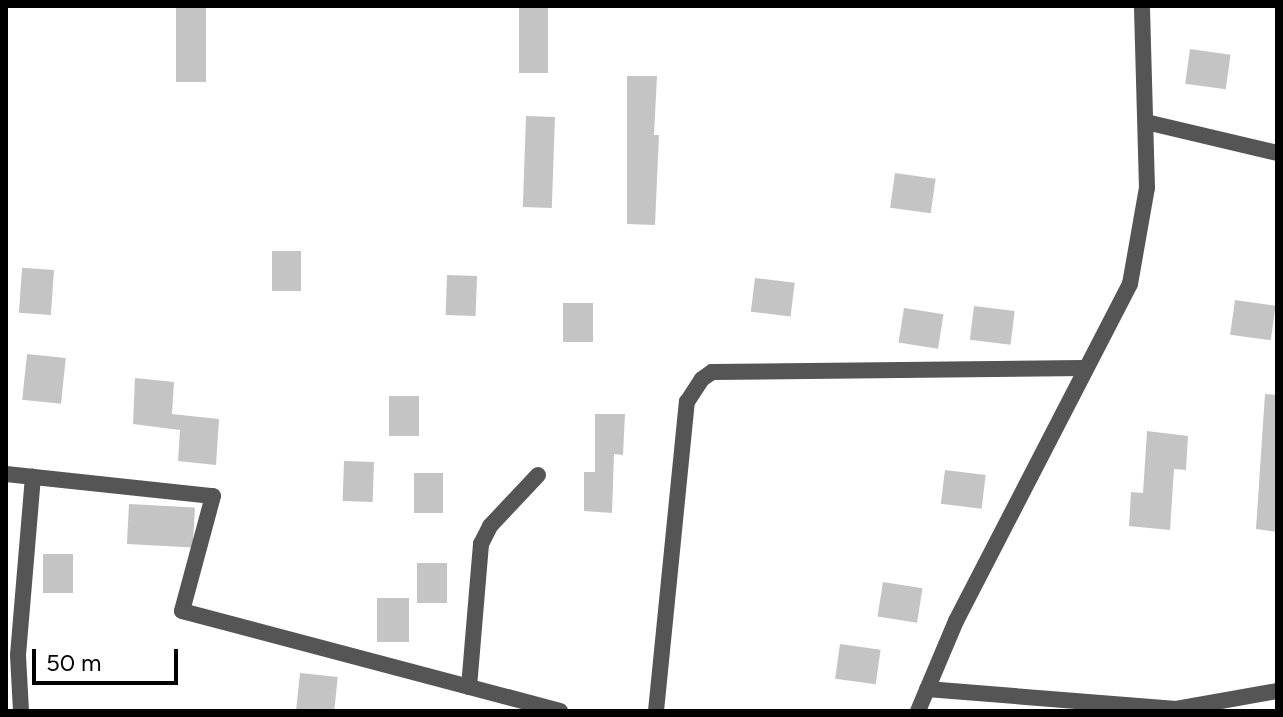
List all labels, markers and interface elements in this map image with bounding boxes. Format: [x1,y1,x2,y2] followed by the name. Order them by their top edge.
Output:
[36,633,182,683] scale bar
[46,648,102,677] text: 50 m

